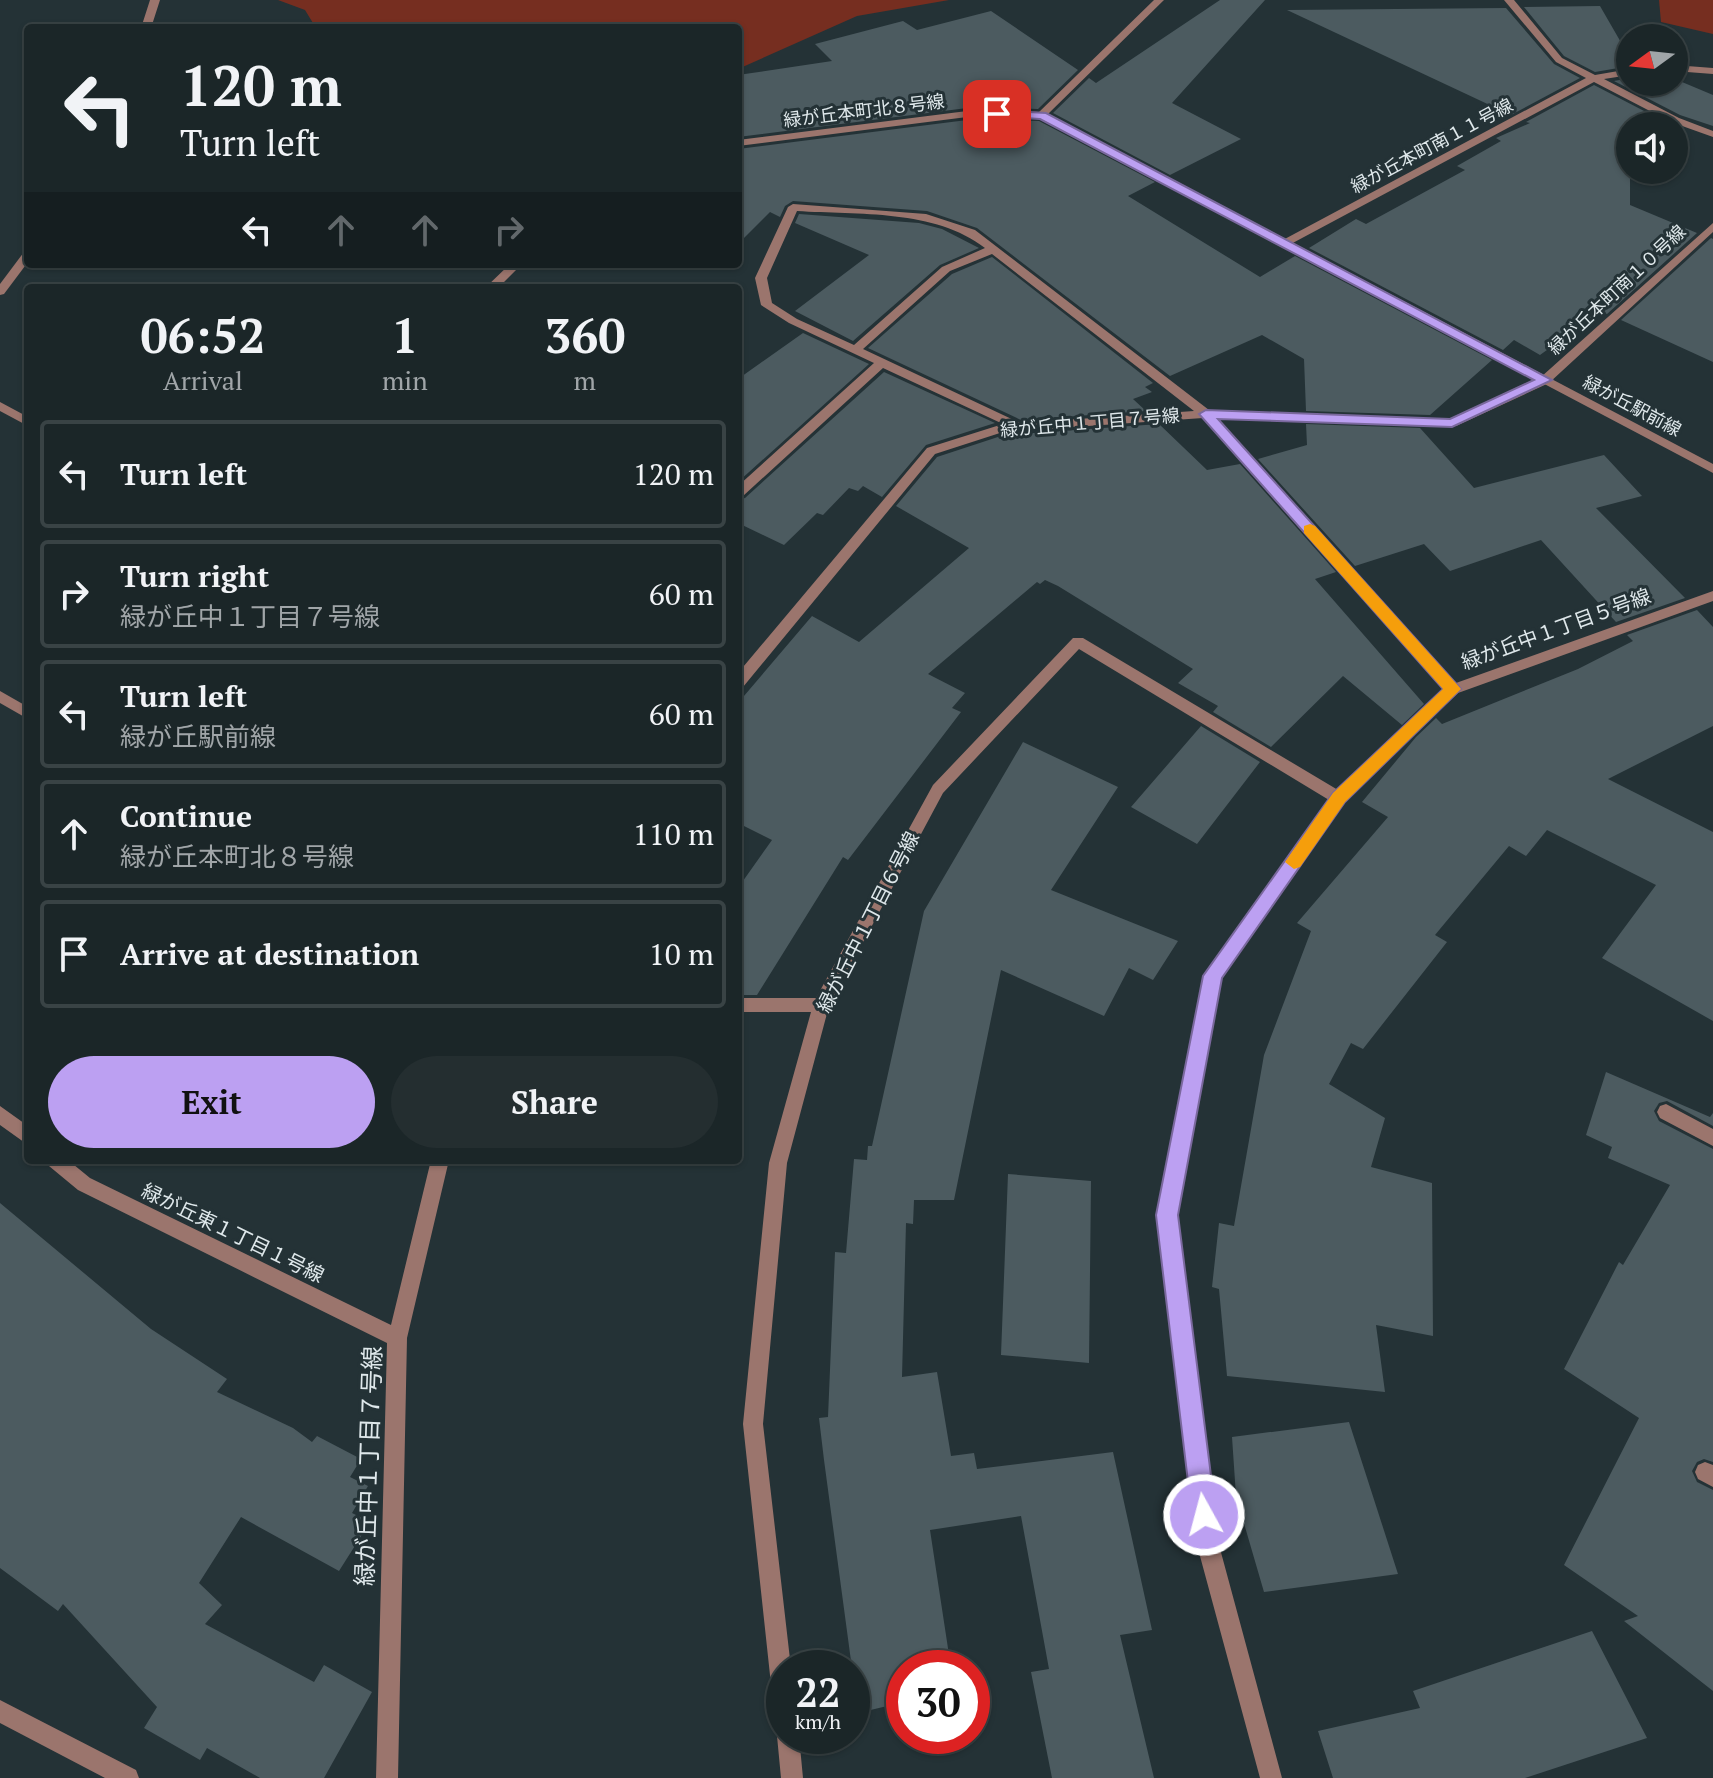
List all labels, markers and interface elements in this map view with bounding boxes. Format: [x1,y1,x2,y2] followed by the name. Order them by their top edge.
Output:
[1616,24,1688,96] north arrow
[1616,24,1688,184] map controls
[180,48,342,122] text: 120 m
[48,56,152,160] icon: left
[963,80,1031,148] pin
[782,88,946,132] street label: 緑が丘本町北８号線
[975,92,1019,136] icon: arrive
[1346,92,1517,198] street label: 緑が丘本町南１１号線
[1616,112,1688,184] button: sound
[180,119,320,166] text: Turn left
[235,208,279,252] icon: left
[319,208,363,252] icon: ahead
[403,208,447,252] icon: ahead
[487,208,531,252] icon: right
[1542,219,1690,359] street label: 緑が丘本町南１０号線
[140,303,265,367] text: 06:52
[391,303,418,367] text: 1
[544,303,626,367] text: 360
[163,363,243,397] text: Arrival
[382,363,428,397] text: min
[574,363,596,397] text: m
[1579,369,1686,441] street label: 緑が丘駅前線
[999,402,1181,442] street label: 緑が丘中１丁目７号線
[52,452,96,496] icon: left
[120,454,247,494] text: Turn left
[633,454,714,494] text: 120 m
[120,556,269,596] text: Turn right
[52,572,96,616] icon: right
[649,574,714,614] text: 60 m
[1457,582,1654,675] street label: 緑が丘中１丁目５号線
[120,599,380,633] text: 緑が丘中１丁目７号線
[120,676,247,716] text: Turn left
[52,692,96,736] icon: left
[649,694,714,734] text: 60 m
[120,719,276,753] text: 緑が丘駅前線
[120,796,252,836] text: Continue
[52,812,96,856] icon: ahead
[633,814,714,854] text: 110 m
[810,827,925,1017] street label: 緑が丘中１丁目６号線
[120,839,354,873] text: 緑が丘本町北８号線
[52,932,96,976] icon: arrive
[120,934,419,974] text: Arrive at destination
[649,934,714,974] text: 10 m
[48,1056,375,1148] button: Exit
[391,1056,718,1148] button: Share
[137,1177,329,1289] street label: 緑が丘東１丁目１号線
[348,1345,388,1586] street label: 緑が丘中１丁目７号線
[1162,1473,1246,1557] position arrow
[886,1650,990,1754] speed limit sign: 30
[795,1665,841,1718] text: 22
[795,1708,841,1735] text: km/h

